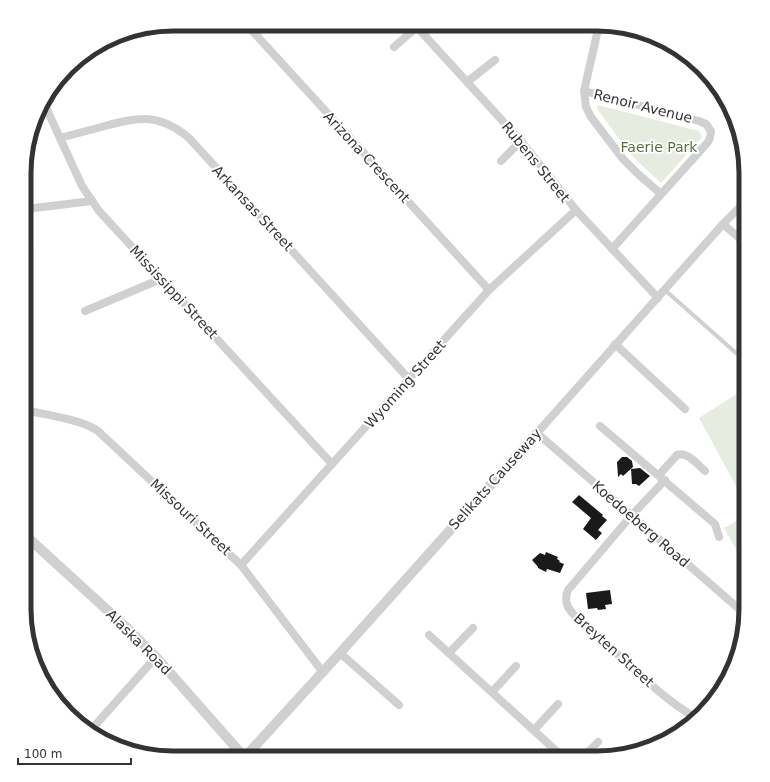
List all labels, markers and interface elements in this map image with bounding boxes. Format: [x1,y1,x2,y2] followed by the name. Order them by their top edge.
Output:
[592,86,694,126] street label: Renoir Avenue
[321,108,414,206] street label: Arizona Crescent
[499,119,574,206] street label: Rubens Street
[621,139,698,155] park label: Faerie Park
[209,162,297,254] street label: Arkansas Street
[127,242,222,342] street label: Mississippi Street
[361,336,449,431] street label: Wyoming Street
[445,425,545,533] street label: Selikats Causeway
[147,475,235,559] street label: Missouri Street
[589,478,693,570] street label: Koedoeberg Road
[103,606,175,678] street label: Alaska Road
[571,610,658,690] street label: Breyten Street
[18,740,131,766] scale bar
[24,747,62,761] text: 100 m

